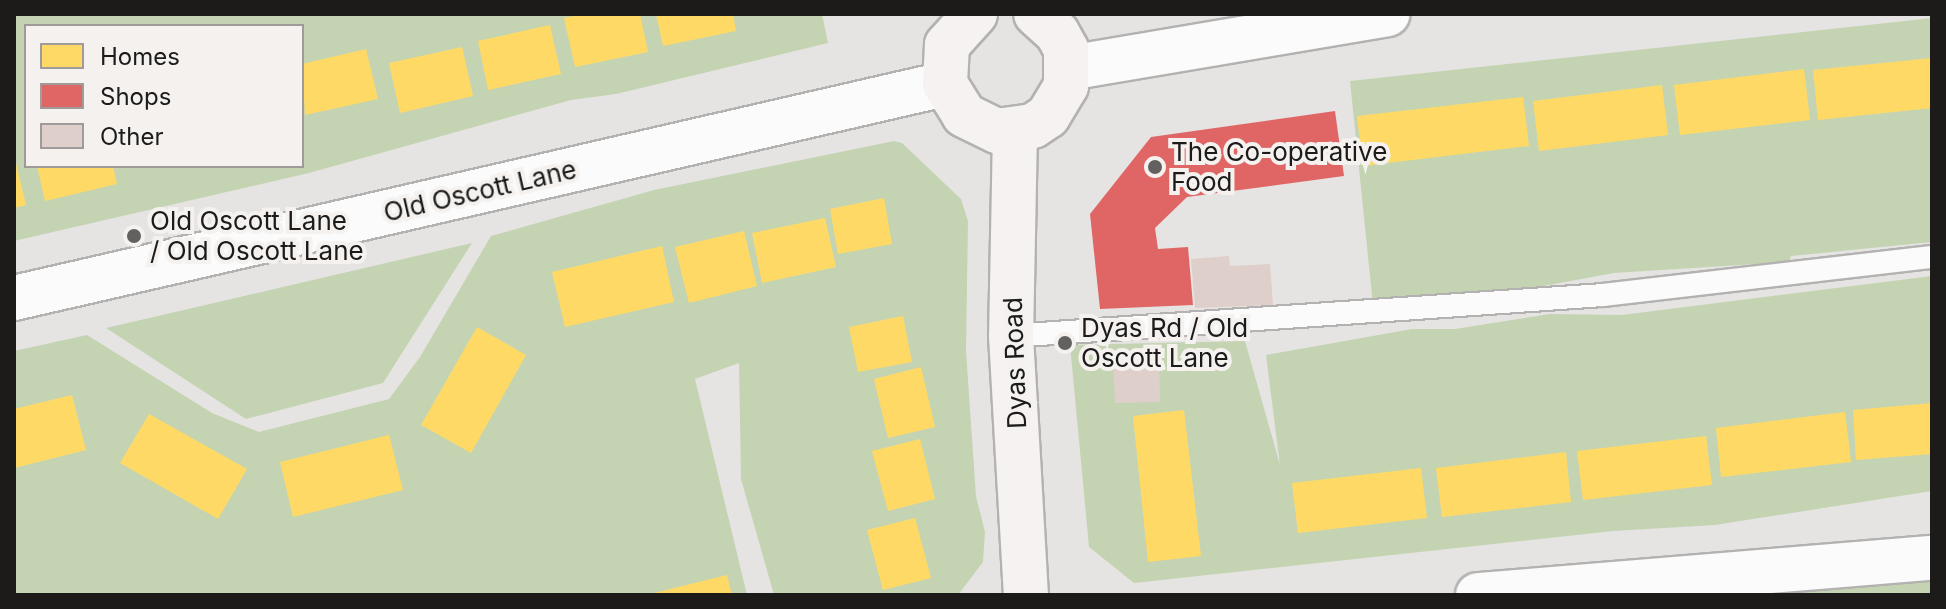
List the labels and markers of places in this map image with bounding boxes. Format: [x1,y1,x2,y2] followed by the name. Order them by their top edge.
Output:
[1171,136,1387,198] place label: The Co-operative Food
[1146,158,1164,176] marker: The Co-operative Food
[150,205,364,266] place label: Old Oscott Lane / Old Oscott Lane
[125,227,143,245] marker: Old Oscott Lane / Old Oscott Lane
[1081,312,1248,374] place label: Dyas Rd / Old Oscott Lane
[1056,334,1074,352] marker: Dyas Rd / Old Oscott Lane

